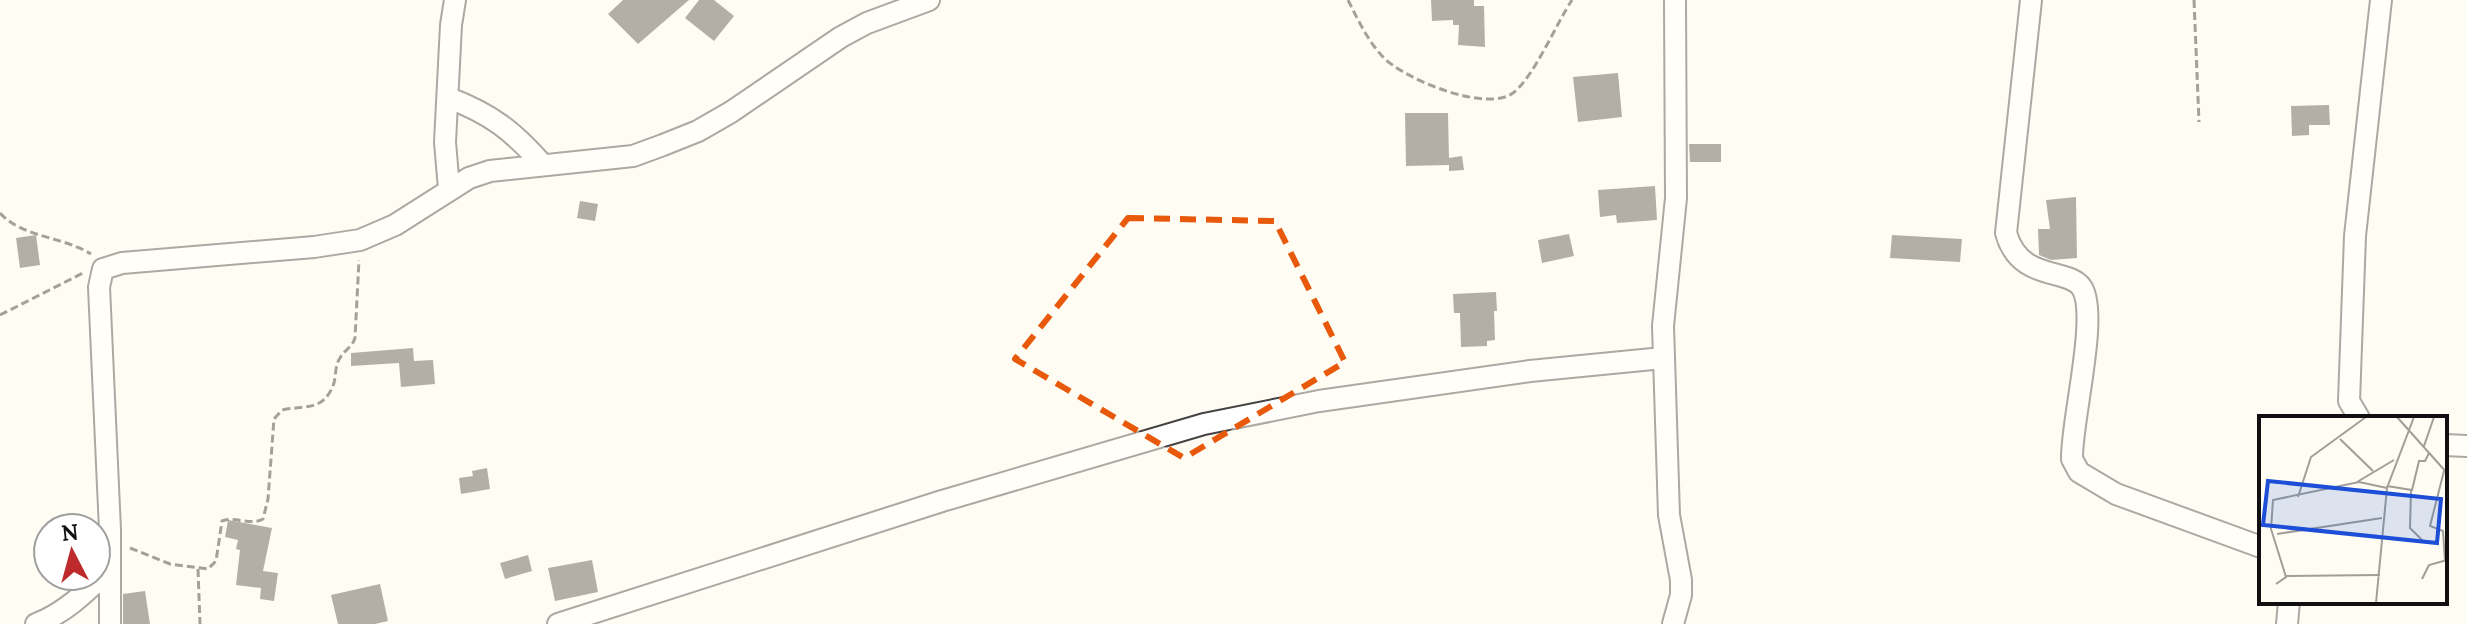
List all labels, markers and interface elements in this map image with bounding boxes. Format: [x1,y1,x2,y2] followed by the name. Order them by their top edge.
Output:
[2259,416,2447,604] inset map
[32,512,112,592] north arrow
[60,517,80,547] text: N

